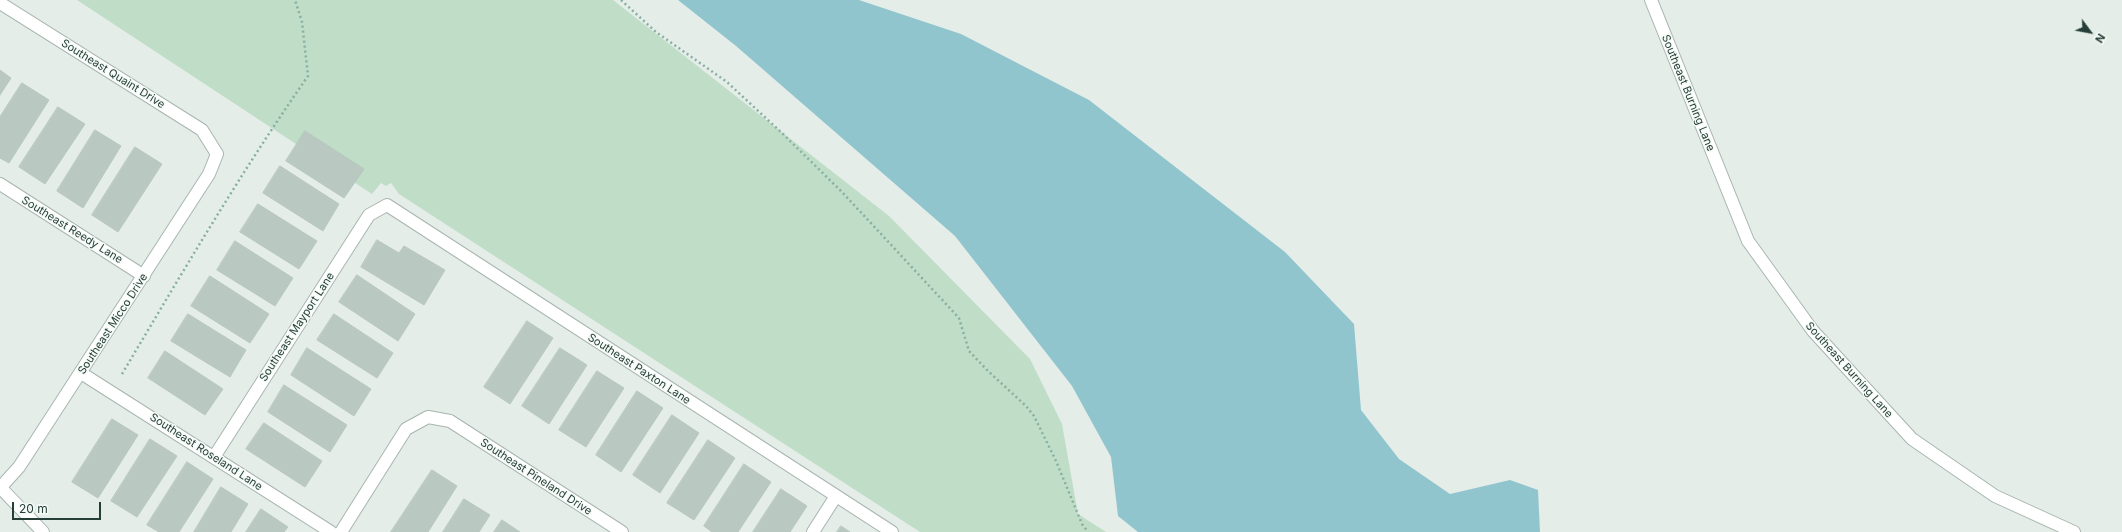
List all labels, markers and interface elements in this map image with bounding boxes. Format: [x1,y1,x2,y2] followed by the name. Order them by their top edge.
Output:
[2070,12,2110,52] north arrow
[2092,31,2108,46] text: N
[1659,33,1717,153] street label: Southeast Burning Lane
[59,37,167,111] street label: Southeast Quaint Drive
[19,194,125,266] street label: Southeast Reedy Lane
[257,270,337,384] street label: Southeast Mayport Lane
[75,271,151,377] street label: Southeast Micco Drive
[1803,319,1895,421] street label: Southeast Burning Lane
[585,331,693,407] street label: Southeast Paxton Lane
[147,411,265,493] street label: Southeast Roseland Lane
[478,436,594,518] street label: Southeast Pineland Drive
[14,494,103,520] scale bar
[19,501,48,516] text: 20 m

